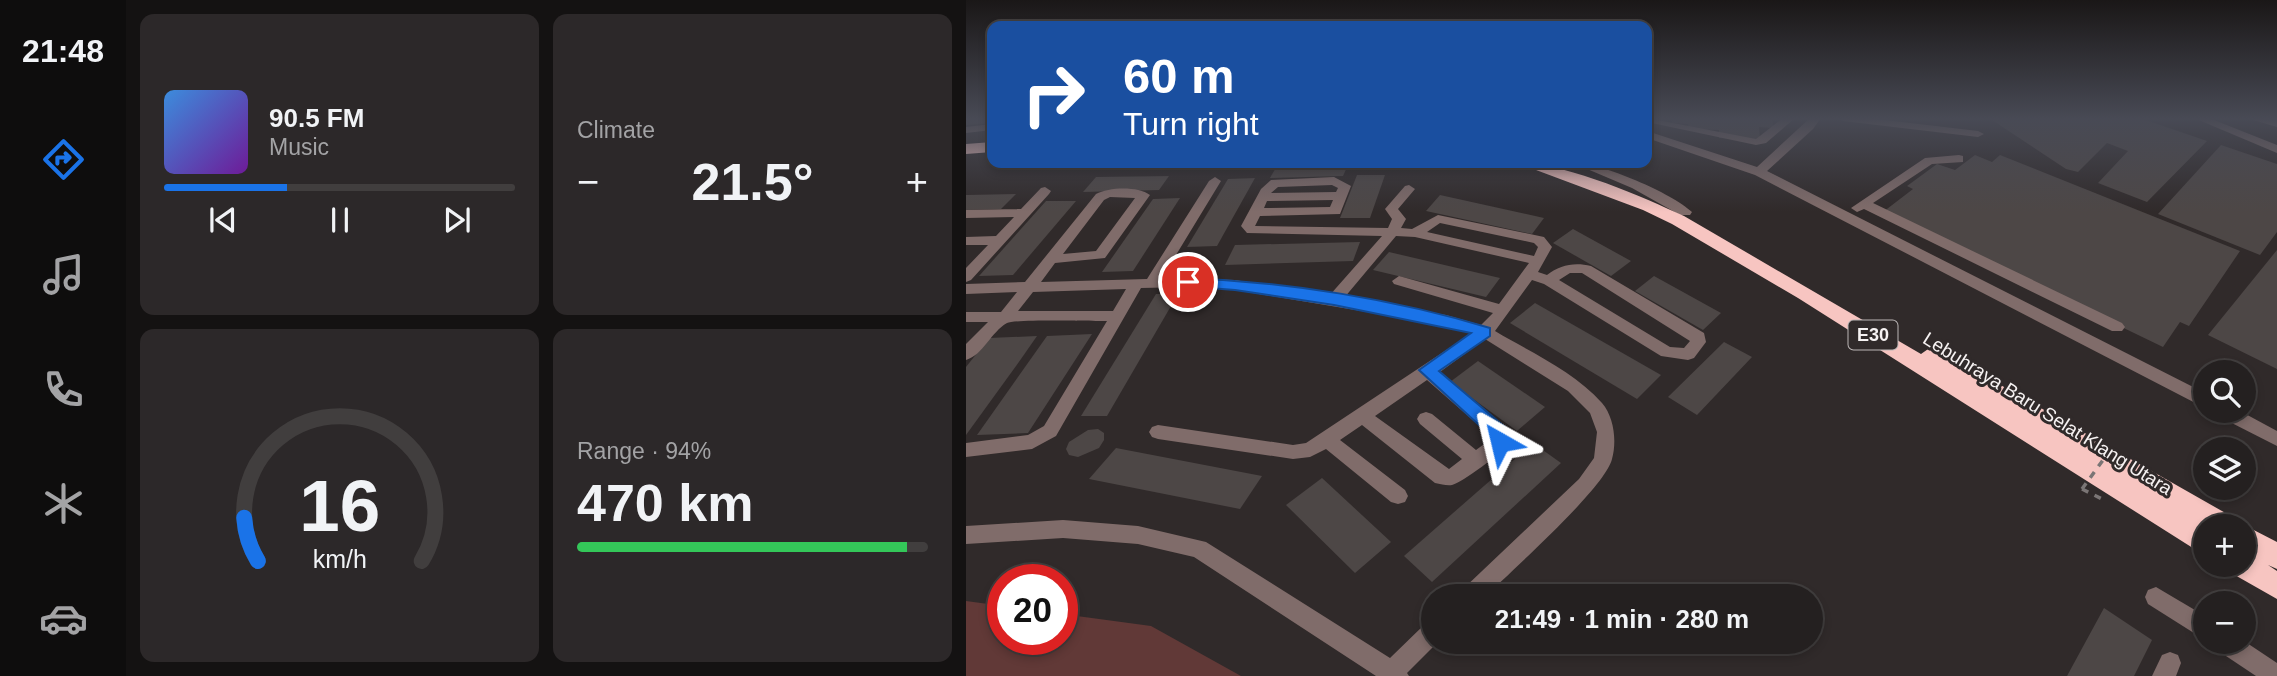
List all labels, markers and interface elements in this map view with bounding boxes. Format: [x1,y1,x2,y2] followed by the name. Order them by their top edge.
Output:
[22,33,104,69] text: 21:48
[1008,49,1099,140] icon: right
[1123,49,1235,103] text: 60 m
[269,103,364,133] text: 90.5 FM
[1123,106,1259,142] text: Turn right
[577,117,655,143] text: Climate
[269,134,329,160] text: Music
[39,135,88,184] icon: directions
[691,153,814,211] text: 21.5°
[577,161,599,203] text: −
[906,161,928,203] text: +
[204,201,242,239] icon: previous
[321,201,359,239] icon: pause
[438,201,476,239] icon: next
[39,250,88,299] icon: music
[1158,252,1218,312] pin
[1169,263,1207,301] icon: arrive
[1849,320,1898,349] road number: E30
[1919,328,2176,499] street label: Lebuhraya Baru Selat Klang Utara
[2193,360,2256,654] map controls
[2193,360,2256,423] button: search
[39,365,88,414] icon: phone
[1463,405,1537,479] position arrow
[2193,437,2256,500] button: layers
[577,438,711,464] text: Range · 94%
[299,466,380,547] text: 16
[577,474,753,532] text: 470 km
[39,479,88,528] icon: climate
[2193,514,2256,577] button: +
[312,545,367,573] text: km/h
[987,564,1078,655] speed limit sign: 20
[2193,591,2256,654] button: −
[39,594,88,643] icon: car
[1495,604,1749,634] text: 21:49 · 1 min · 280 m

